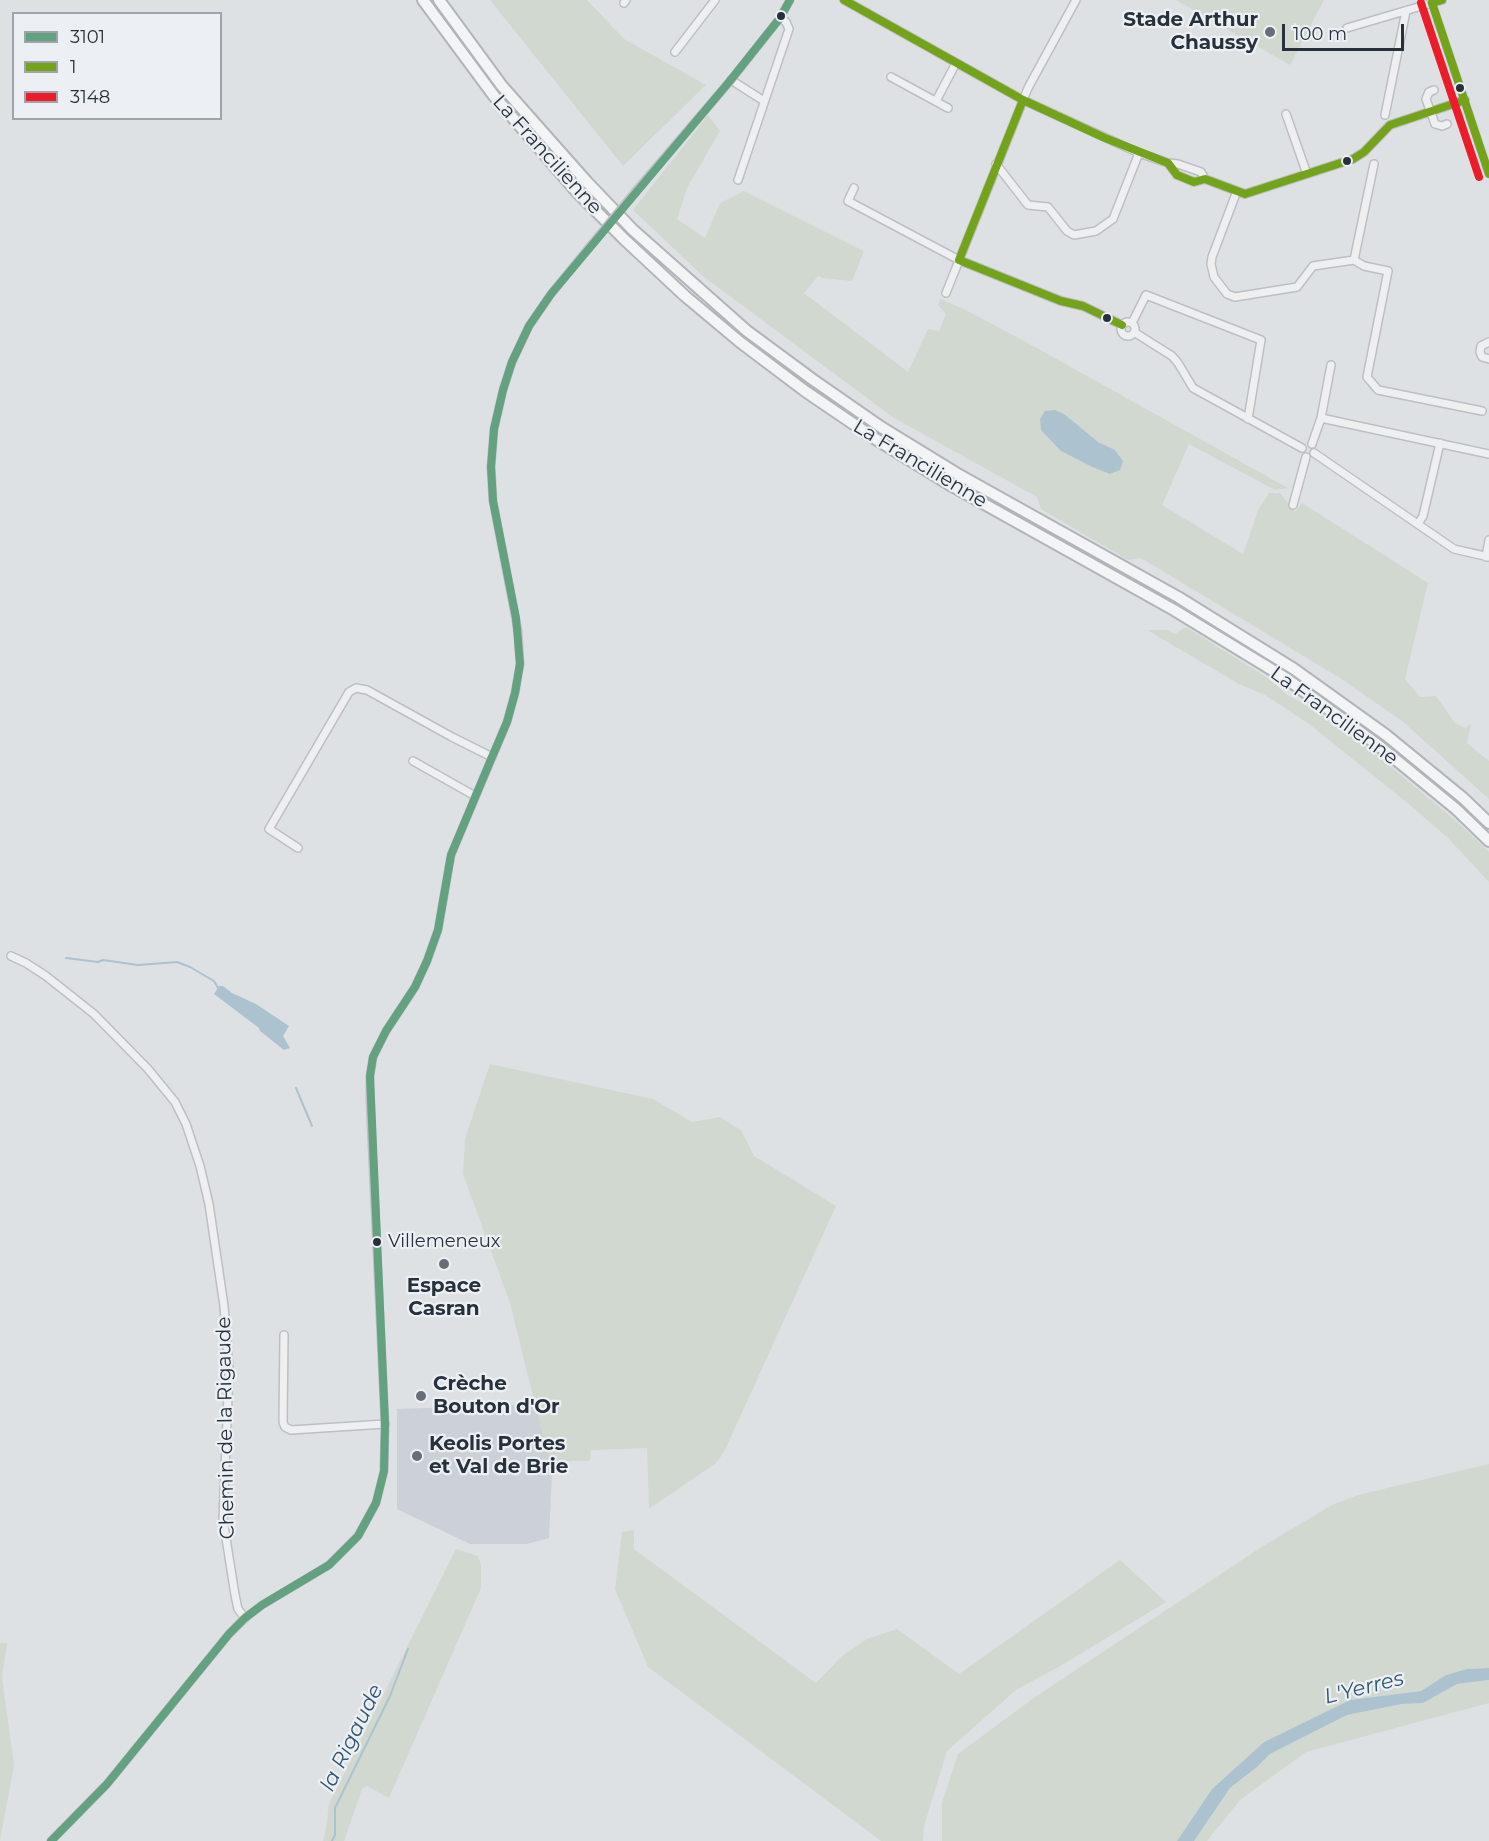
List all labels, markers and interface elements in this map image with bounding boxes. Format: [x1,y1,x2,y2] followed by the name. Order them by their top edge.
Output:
[1123,8,1258,55] place label: Stade Arthur Chaussy
[775,10,787,22] unlabelled marker
[12,12,222,120] legend
[1285,12,1406,50] scale bar
[1293,23,1347,45] text: 100 m
[1263,25,1277,39] marker: Stade Arthur Chaussy
[70,26,105,48] text: 3101
[70,56,77,78] text: 1
[1454,82,1466,94] unlabelled marker
[70,86,110,108] text: 3148
[487,90,607,220] street label: La Francilienne
[1341,155,1353,167] unlabelled marker
[1101,312,1113,324] unlabelled marker
[849,415,991,513] street label: La Francilienne
[1265,662,1403,770] street label: La Francilienne
[388,1231,500,1253] place label: Villemeneux
[371,1236,383,1248] marker: Villemeneux
[437,1257,451,1271] marker: Espace Casran
[407,1274,481,1321] place label: Espace Casran
[212,1316,240,1540] street label: Chemin de la Rigaude
[433,1372,560,1419] place label: Crèche Bouton d'Or
[414,1389,428,1403] marker: Crèche Bouton d'Or
[429,1432,568,1479] place label: Keolis Portes et Val de Brie
[410,1449,424,1463] marker: Keolis Portes et Val de Brie
[1322,1666,1406,1710] water label: L'Yerres
[315,1680,389,1796] water label: la Rigaude

